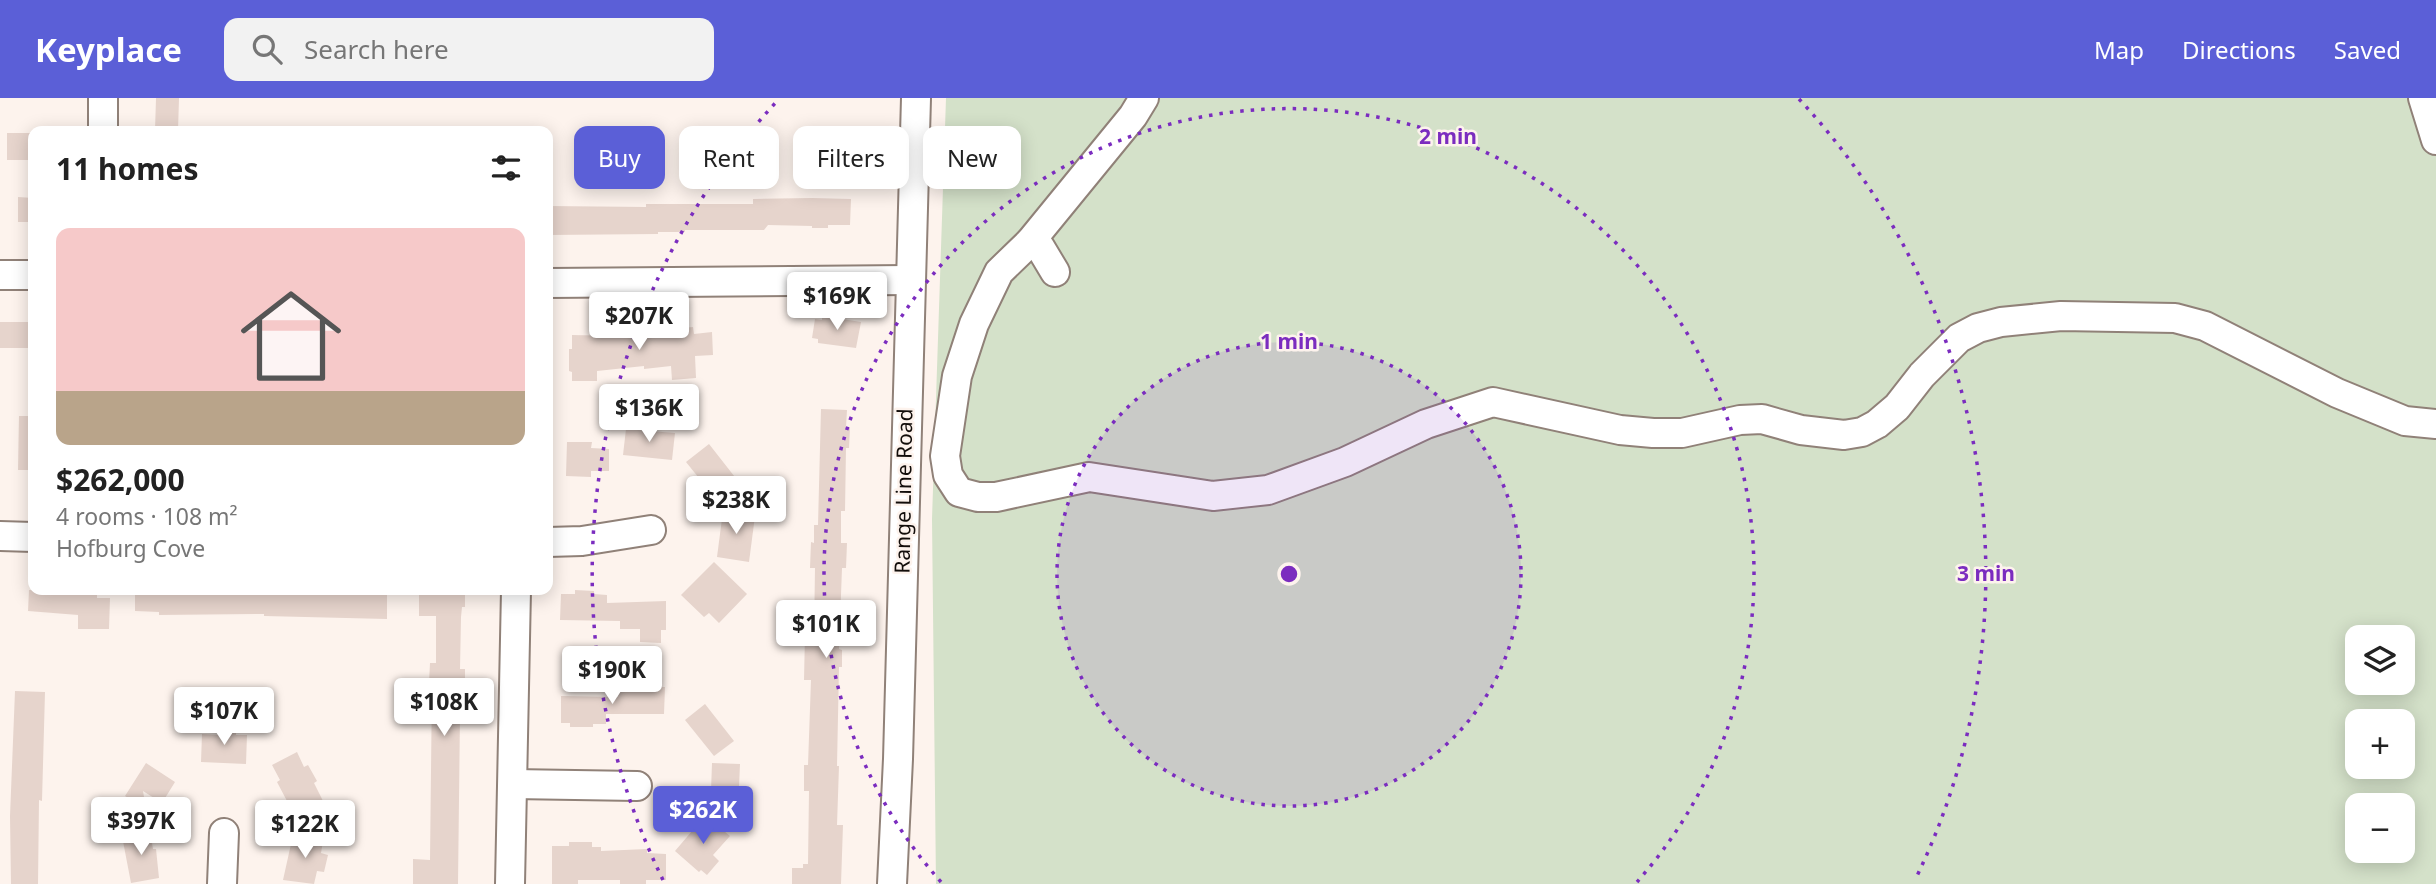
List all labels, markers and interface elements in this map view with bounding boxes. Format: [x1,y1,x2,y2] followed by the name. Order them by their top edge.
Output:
[224,18,714,81] search box
[35,27,182,72] text: Keyplace
[248,30,286,68] icon: search
[304,31,449,67] text: Search here
[2094,33,2144,66] text: Map
[2182,33,2296,66] text: Directions
[2334,33,2401,66] text: Saved
[1419,122,1477,150] text: 2 min
[574,126,665,189] chip: Buy
[679,126,779,189] chip: Rent
[793,126,909,189] chip: Filters
[923,126,1021,189] chip: New
[56,148,199,189] text: 11 homes
[487,149,525,187] icon: filters
[788,272,886,332] pin: $169K
[228,273,354,399] icon: home
[803,279,871,311] text: $169K
[590,292,688,352] pin: $207K
[605,299,673,331] text: $207K
[1260,327,1318,355] text: 1 min
[600,384,698,444] pin: $136K
[615,391,683,423] text: $136K
[888,408,918,574] street label: Range Line Road
[56,459,185,500] text: $262,000
[687,476,785,536] pin: $238K
[702,483,770,515] text: $238K
[56,500,238,532] text: 4 rooms · 108 m²
[56,532,205,564] text: Hofburg Cove
[1957,559,2015,587] text: 3 min
[1277,562,1301,586] centre of rings
[777,601,875,660] pin: $101K
[792,607,860,639] text: $101K
[2345,625,2415,863] map controls
[2345,625,2415,695] button: layers
[563,646,661,706] pin: $190K
[578,653,646,685] text: $190K
[395,678,493,738] pin: $108K
[410,685,478,717] text: $108K
[175,688,273,747] pin: $107K
[190,694,258,726] text: $107K
[2345,709,2415,779] button: +
[654,786,752,846] pin: $262K
[669,793,737,825] text: $262K
[2345,793,2415,863] button: −
[92,798,190,857] pin: $397K
[256,800,354,860] pin: $122K
[107,804,175,836] text: $397K
[271,807,339,839] text: $122K

